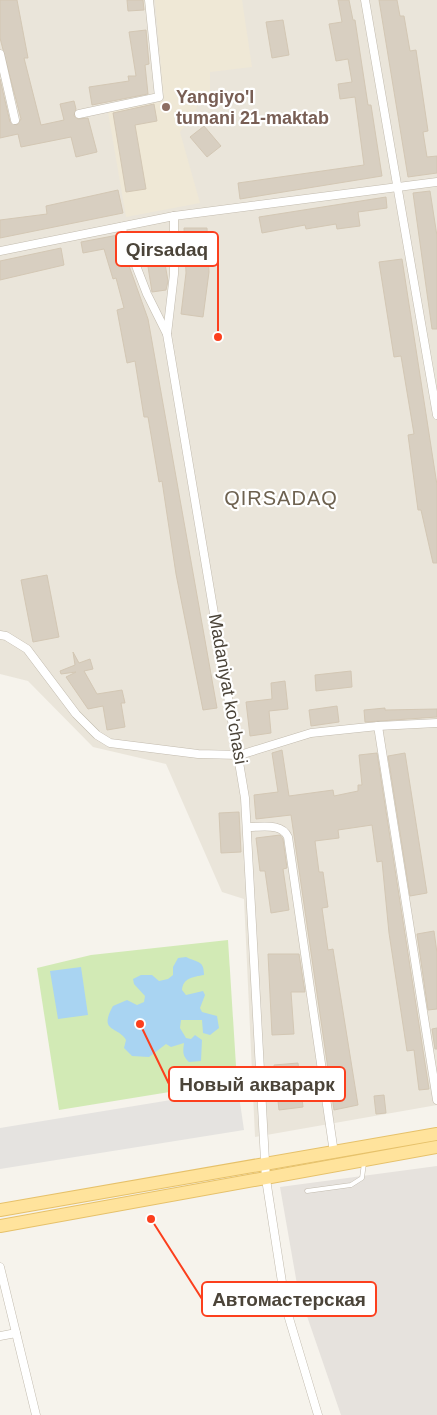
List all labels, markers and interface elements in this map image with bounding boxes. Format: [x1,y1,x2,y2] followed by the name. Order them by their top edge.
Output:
[176,87,329,128] place label: Yangiyo'l tumani 21-maktab
[160,101,172,113] marker: Yangiyo'l tumani 21-maktab
[116,232,218,266] callout: Qirsadaq
[126,239,208,260] text: Qirsadaq
[224,487,338,509] district label: QIRSADAQ
[205,612,251,766] street label: Madaniyat ko'chasi
[169,1067,345,1101] callout: Новый акварарк
[179,1074,335,1095] text: Новый акварарк
[202,1282,376,1316] callout: Автомастерская
[212,1289,366,1310] text: Автомастерская

